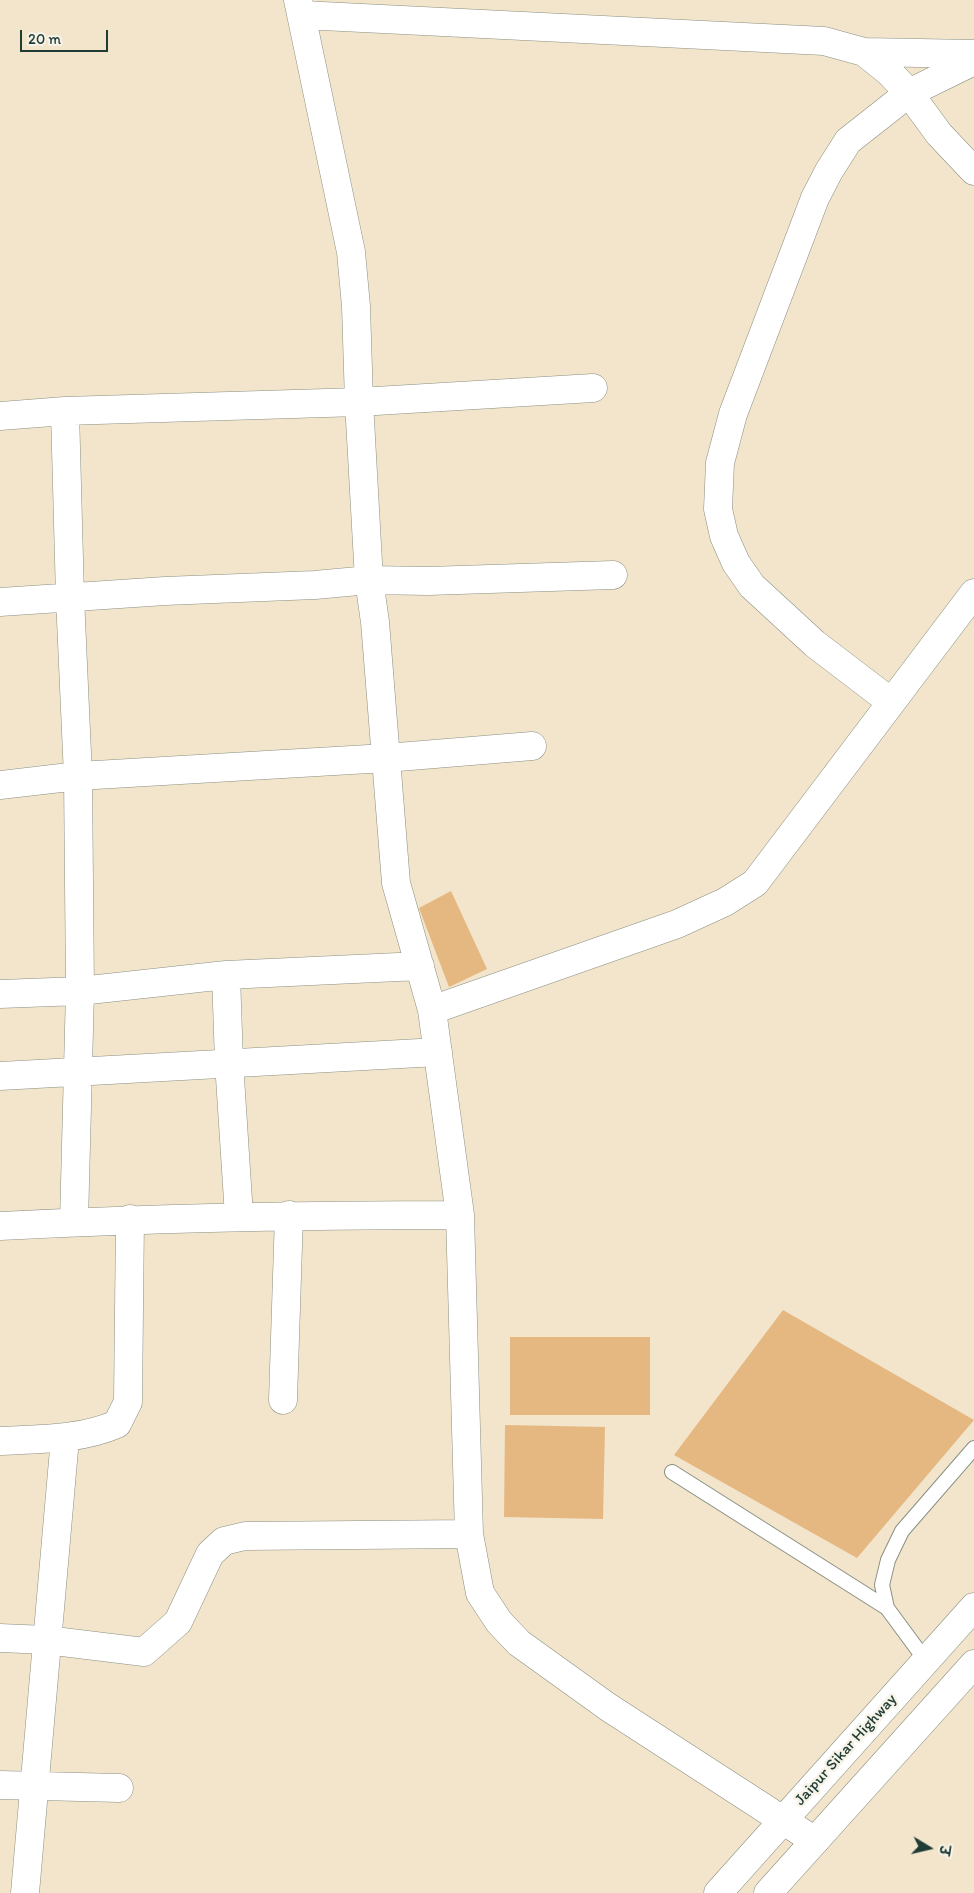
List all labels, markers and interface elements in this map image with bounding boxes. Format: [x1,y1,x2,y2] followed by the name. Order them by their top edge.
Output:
[22,20,110,52] scale bar
[28,30,61,48] text: 20 m
[791,1690,901,1810] street label: Jaipur Sikar Highway
[904,1823,954,1873] north arrow
[935,1844,953,1856] text: उ

